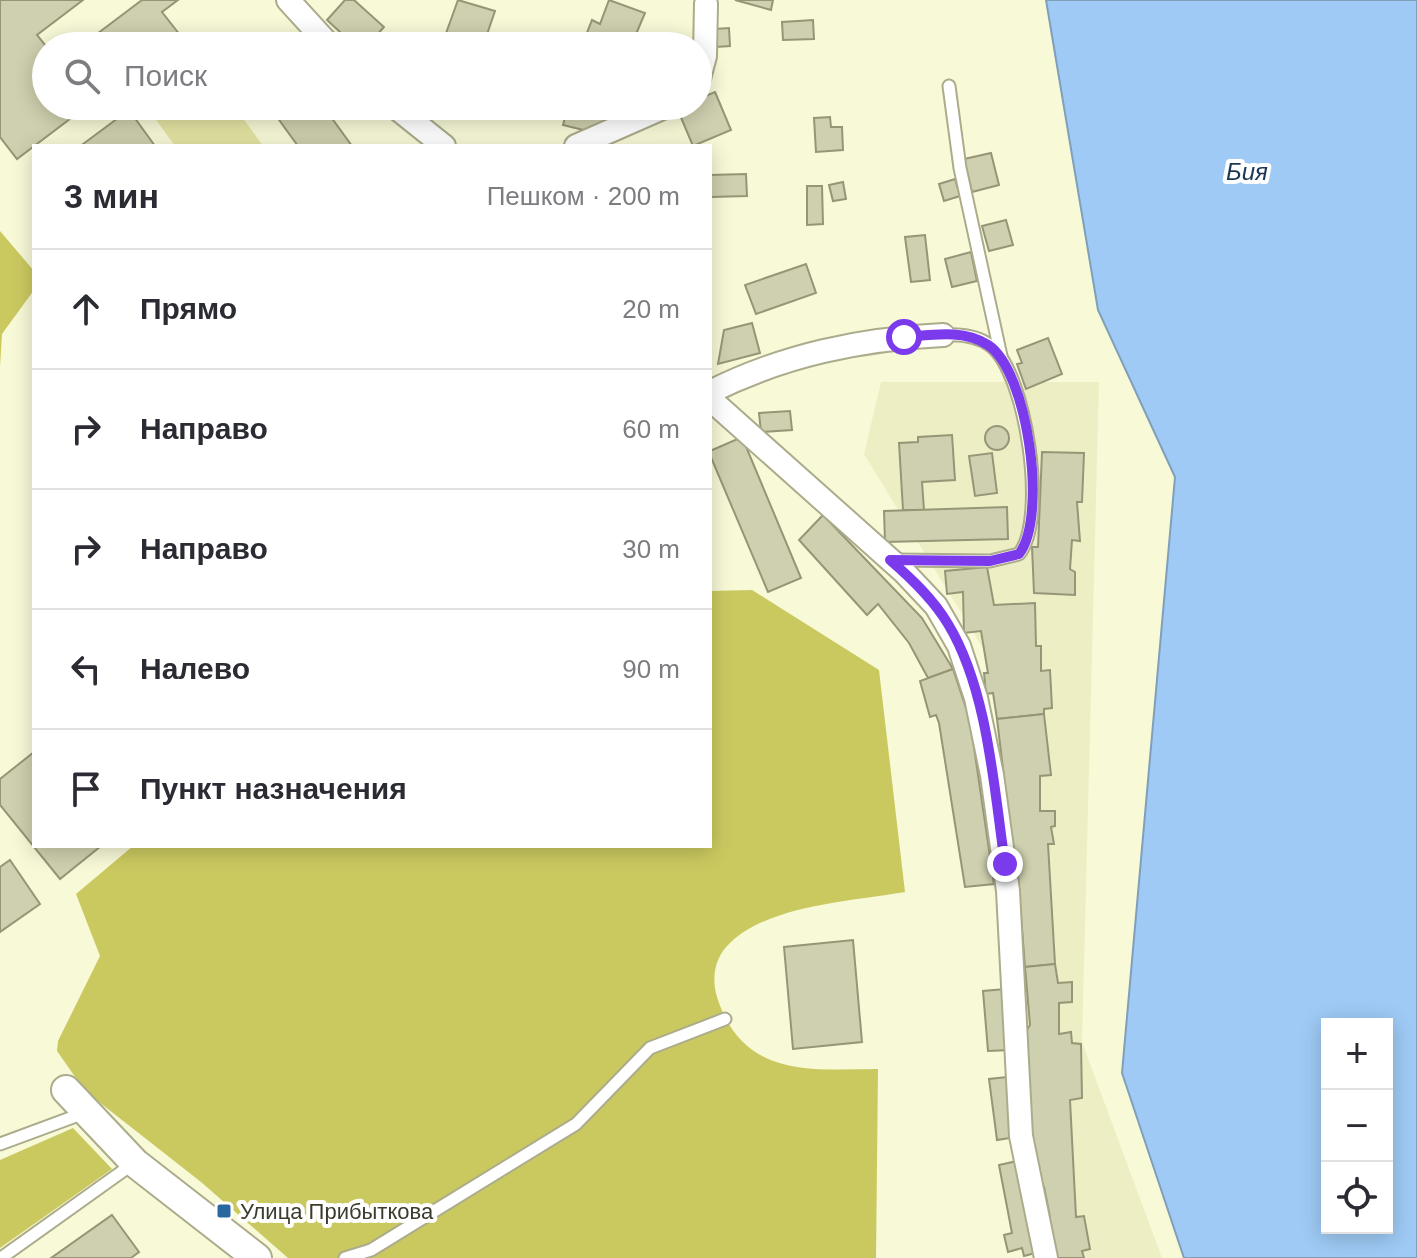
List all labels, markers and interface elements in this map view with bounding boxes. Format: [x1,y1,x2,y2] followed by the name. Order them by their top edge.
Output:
[32,32,712,120] search box
[60,54,104,98] icon: search
[124,59,207,92] text: Поиск
[1226,158,1268,185] water label: Бия
[64,177,159,215] text: 3 мин
[487,181,680,211] text: Пешком · 200 m
[64,287,108,331] icon: ahead
[140,292,237,325] text: Прямо
[622,294,680,324] text: 20 m
[886,319,922,355] route start
[64,407,108,451] icon: right
[140,412,268,445] text: Направо
[622,414,680,444] text: 60 m
[64,527,108,571] icon: right
[140,532,268,565] text: Направо
[622,534,680,564] text: 30 m
[64,647,108,691] icon: left
[140,652,250,685] text: Налево
[622,654,680,684] text: 90 m
[64,767,108,811] icon: arrive
[140,772,407,805] text: Пункт назначения
[987,846,1023,882] route end
[1321,1018,1393,1234] map controls
[1321,1018,1393,1090] button: +
[1321,1090,1393,1162] button: −
[1321,1162,1393,1234] button: locate
[240,1199,434,1224] place label: Улица Прибыткова
[215,1202,233,1220] marker: Улица Прибыткова

